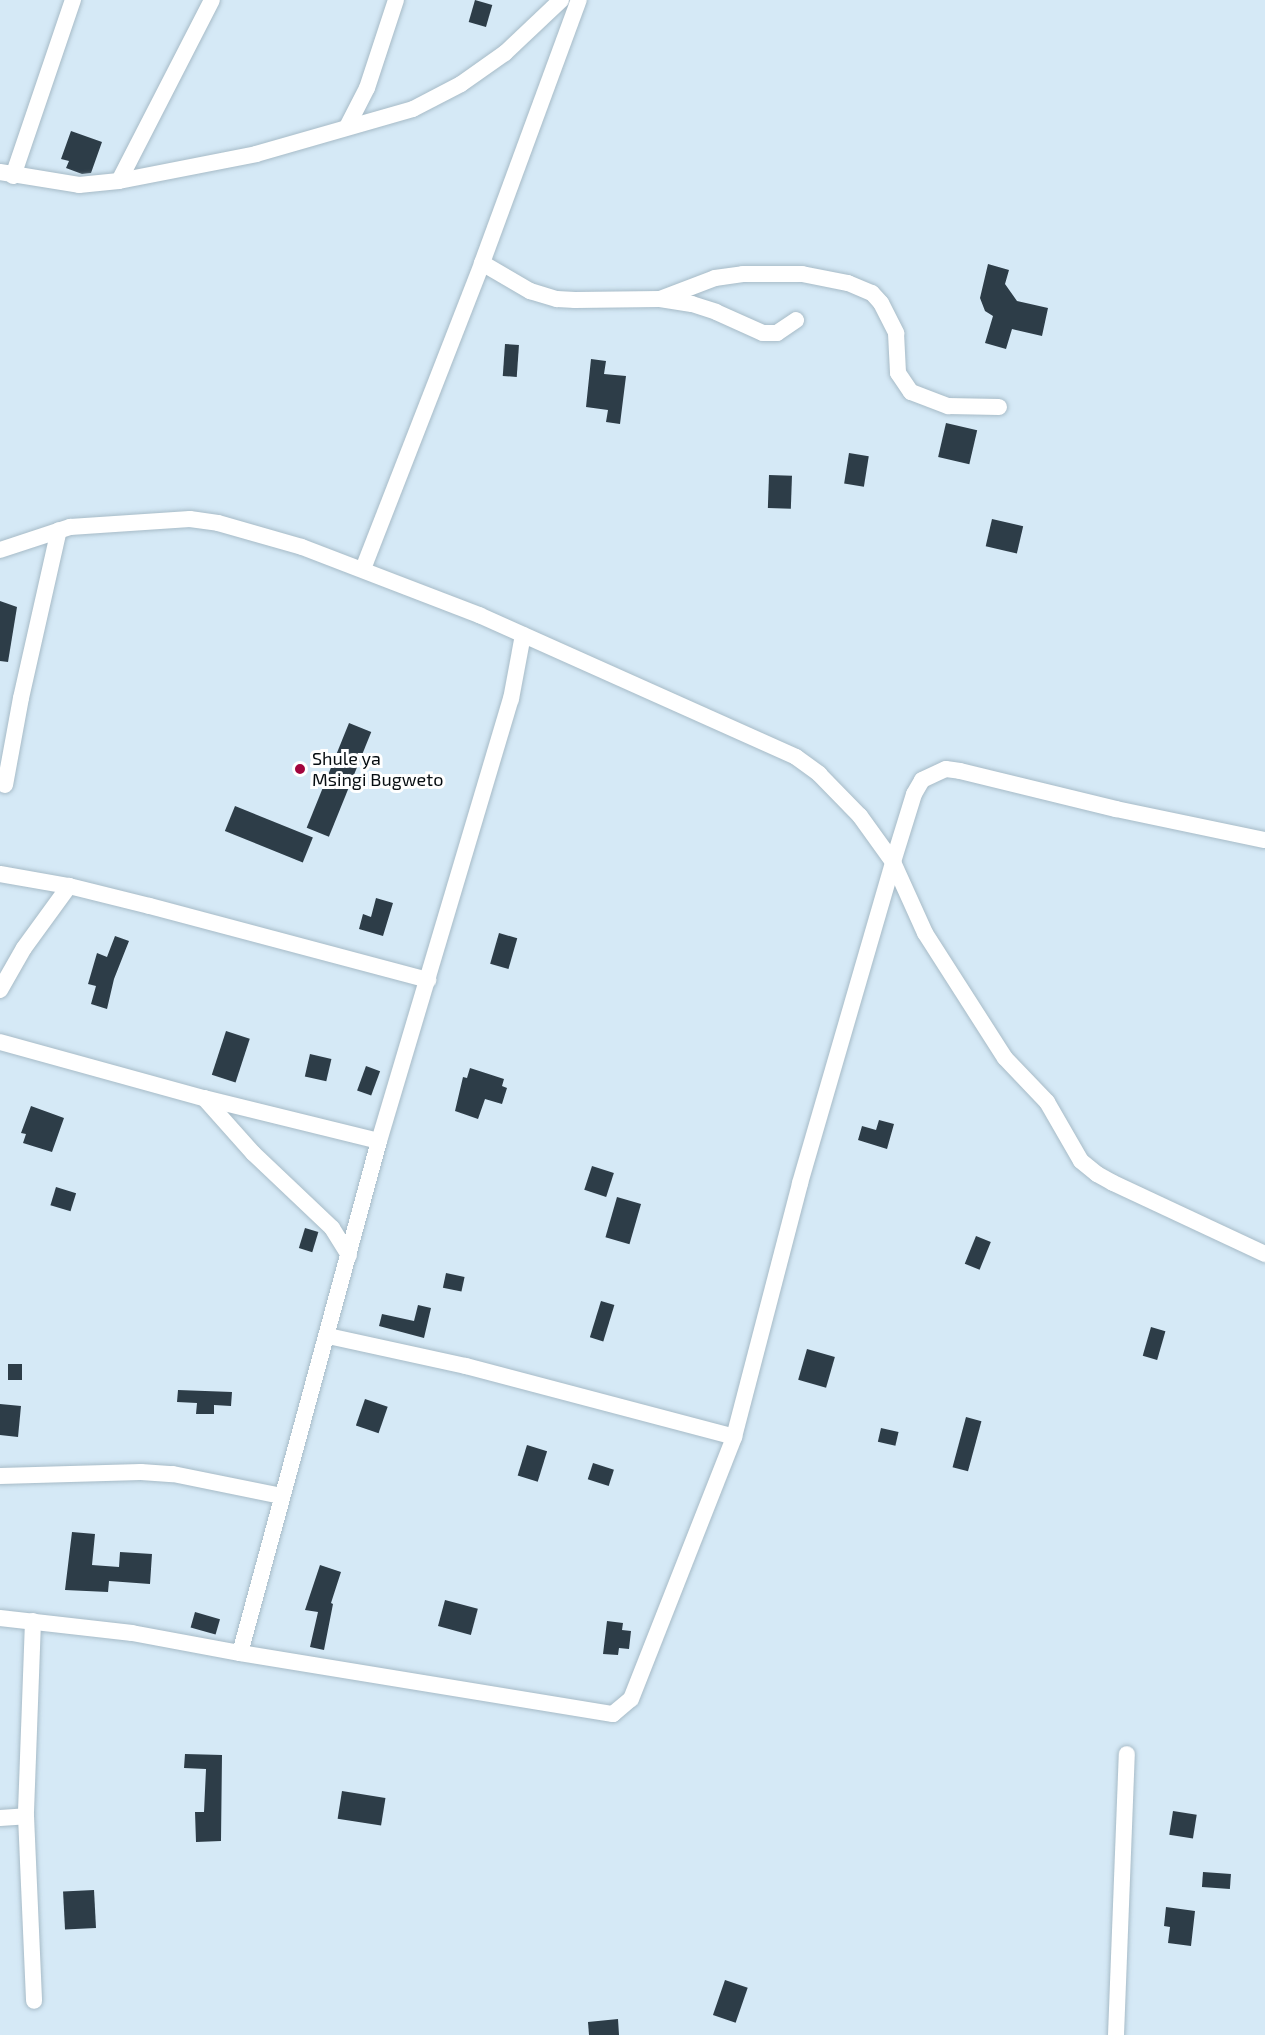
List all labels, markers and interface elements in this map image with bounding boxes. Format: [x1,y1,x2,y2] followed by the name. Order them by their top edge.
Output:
[312,748,443,790] place label: Shule ya Msingi Bugweto
[293,762,307,776] marker: Shule ya Msingi Bugweto

